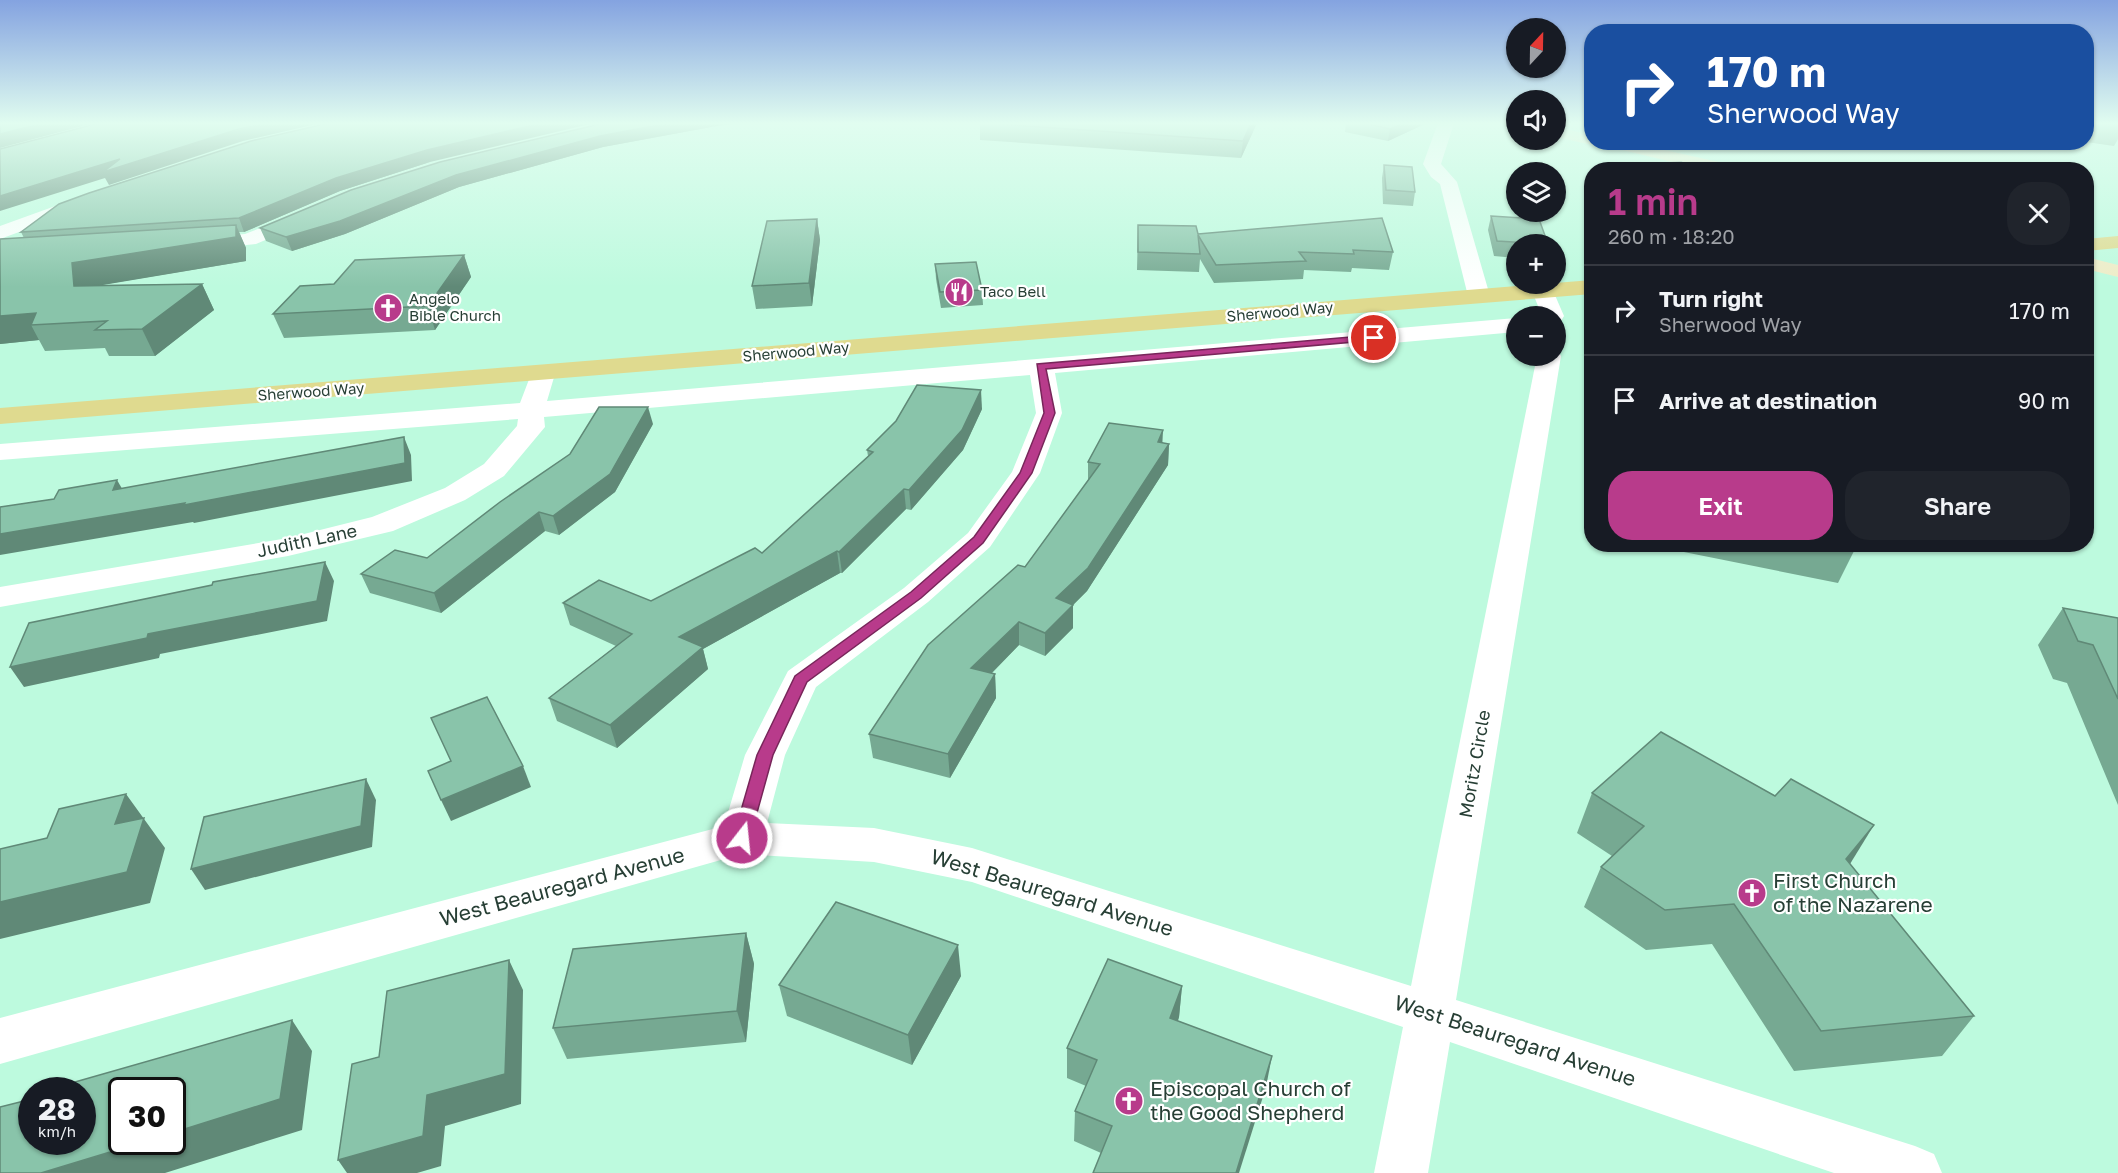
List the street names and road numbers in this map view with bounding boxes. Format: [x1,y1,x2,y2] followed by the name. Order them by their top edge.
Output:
[1226,297,1335,325] street label: Sherwood Way
[742,337,851,365] street label: Sherwood Way
[257,378,366,404] street label: Sherwood Way
[255,519,359,561] street label: Judith Lane
[1454,708,1494,819] street label: Moritz Circle
[437,841,687,931] street label: West Beauregard Avenue
[928,843,1177,941] street label: West Beauregard Avenue
[1391,989,1639,1091] street label: West Beauregard Avenue

